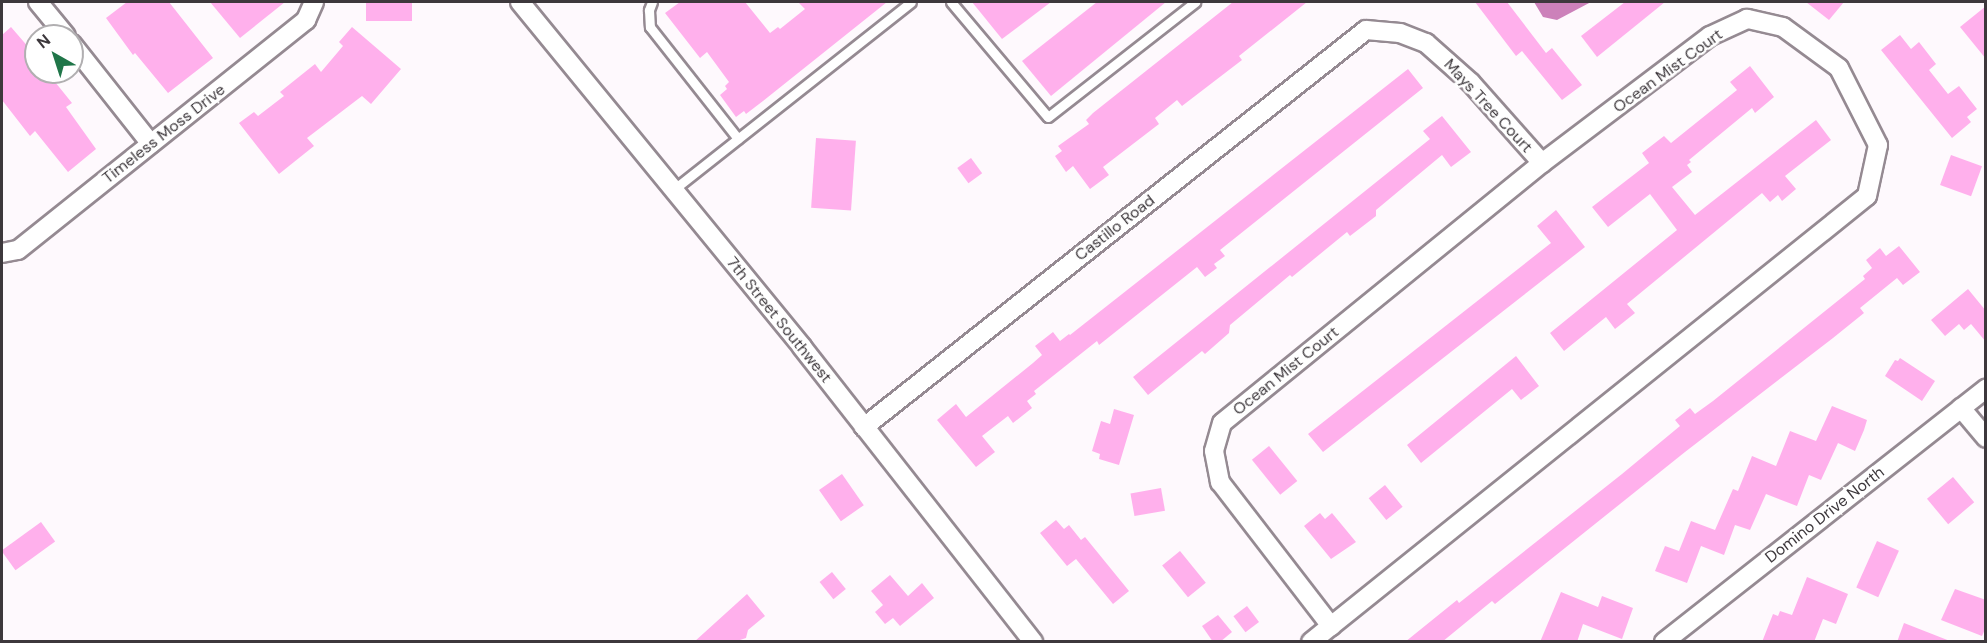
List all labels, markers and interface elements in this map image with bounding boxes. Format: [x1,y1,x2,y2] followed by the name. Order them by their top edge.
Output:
[24,24,84,84] north arrow
[1610,25,1726,117] street label: Ocean Mist Court
[32,29,55,53] text: N
[1440,55,1536,157] street label: Mays Tree Court
[99,80,229,188] street label: Timeless Moss Drive
[1071,191,1159,265] street label: Castillo Road
[722,253,836,387] street label: 7th Street Southwest
[1229,322,1343,420] street label: Ocean Mist Court
[1762,463,1888,567] street label: Domino Drive North

